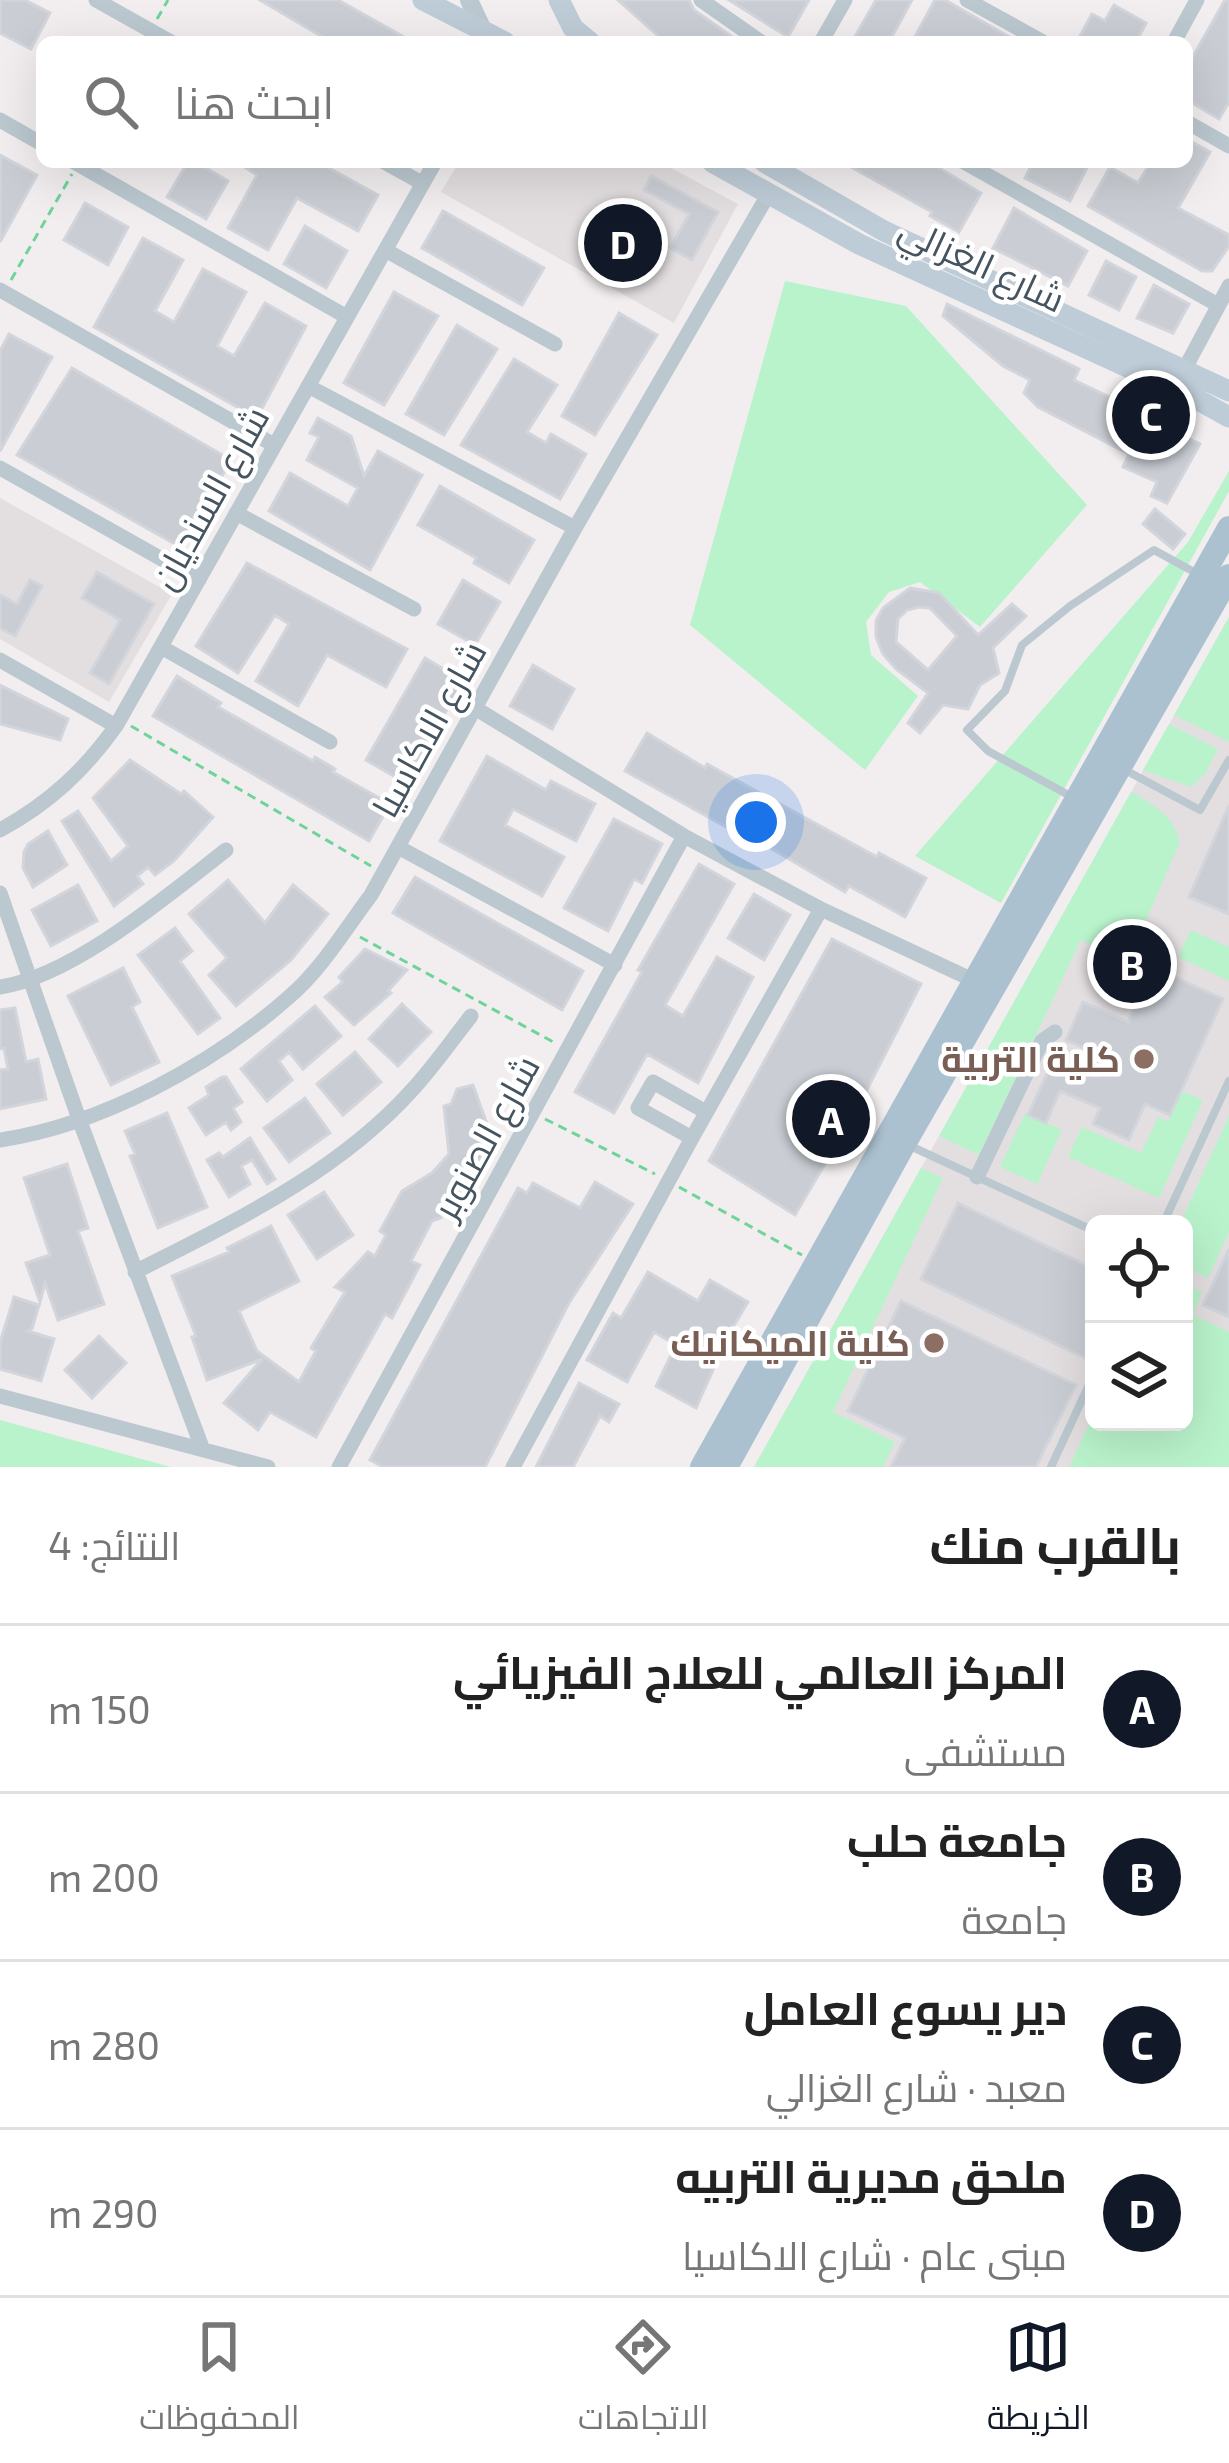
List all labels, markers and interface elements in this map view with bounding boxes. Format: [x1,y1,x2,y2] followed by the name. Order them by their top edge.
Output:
[36,36,1193,168] search box
[78,69,144,135] icon: search
[174,74,334,128] text: ابحث هنا
[584,198,662,288] pin: D
[889,206,1072,328] street label: شارع الغزالي
[1112,370,1190,460] pin: C
[141,398,281,599] street label: شارع السنديان
[362,633,498,826] street label: شارع الاكاسيا
[726,792,786,852] your location
[1093,919,1171,1009] pin: B
[941,1036,1120,1081] place label: كلية التربية
[1131,1046,1157,1072] marker: كلية التربية
[421,1047,551,1230] street label: شارع الصنوبر
[792,1074,870,1164] pin: A
[1085,1215,1193,1431] map controls
[1085,1215,1193,1323] button: locate
[670,1320,910,1364] place label: كلية الميكانيك
[1085,1323,1193,1431] button: layers
[921,1330,947,1356] marker: كلية الميكانيك
[929,1513,1181,1574] text: بالقرب منك
[48,1521,180,1568] text: النتائج: 4
[453,1644,1067,1698] text: المركز العالمي للعلاج الفيزيائي
[48,1685,151,1732] text: 150 m
[1129,1685,1155,1732] text: A
[904,1727,1067,1774] text: مستشفى
[847,1812,1067,1866] text: جامعة حلب
[48,1853,160,1900] text: 200 m
[1130,1853,1154,1900] text: B
[961,1895,1067,1942] text: جامعة
[744,1980,1067,2034] text: دير يسوع العامل
[48,2021,160,2068] text: 280 m
[1131,2021,1153,2068] text: C
[766,2063,1067,2110] text: معبد · شارع الغزالي
[675,2148,1067,2202] text: ملحق مديرية التربيه
[48,2189,159,2236] text: 290 m
[1129,2189,1155,2236] text: D
[682,2231,1067,2278] text: مبنى عام · شارع الاكاسيا
[139,2314,300,2448] tab: المحفوظات
[578,2314,709,2448] tab: الاتجاهات
[987,2314,1090,2448] tab: الخريطة

